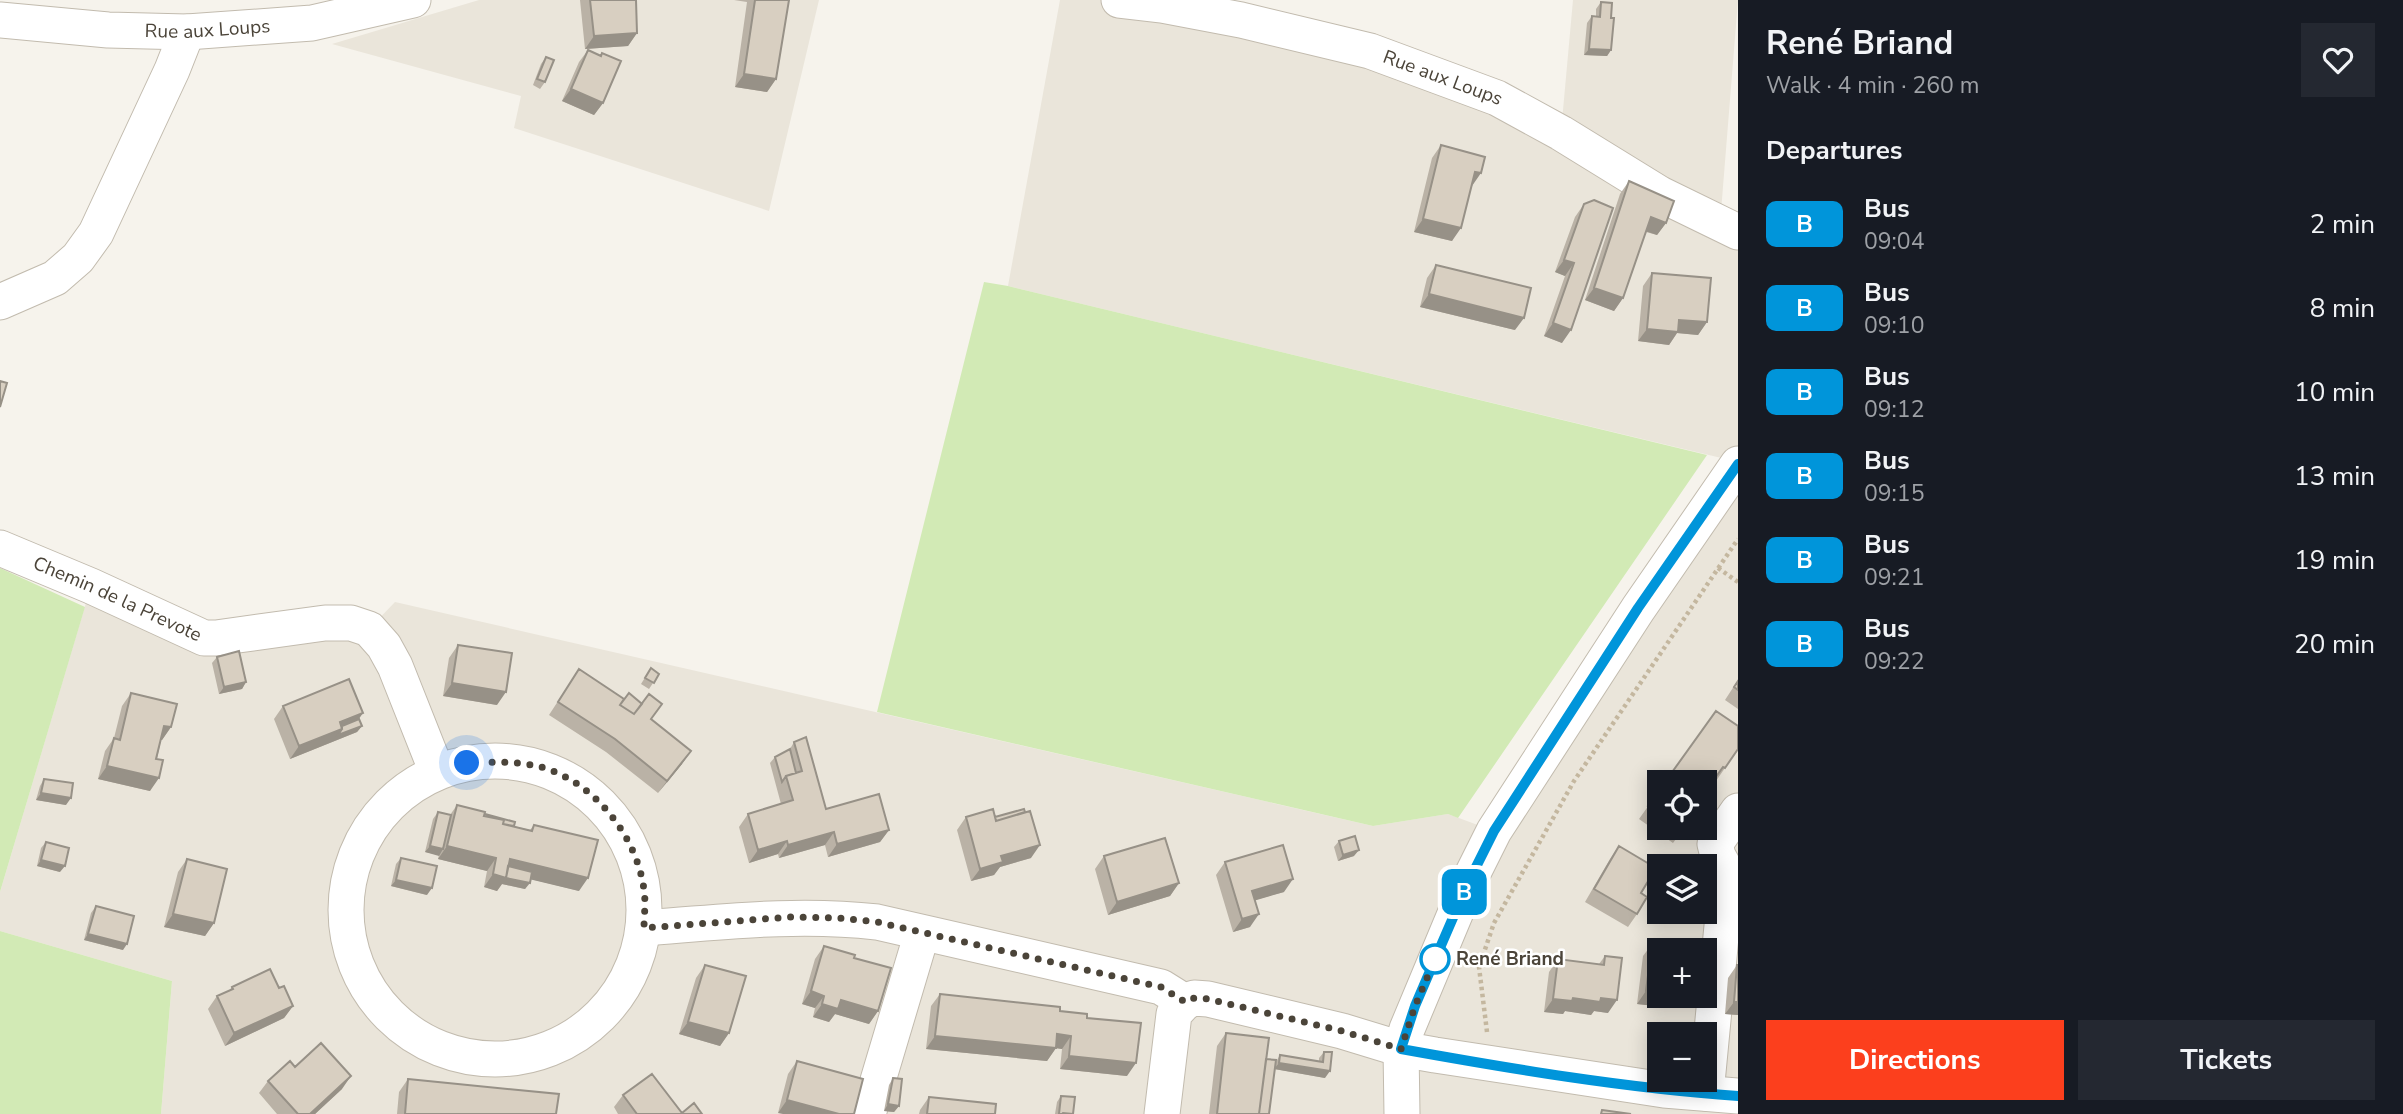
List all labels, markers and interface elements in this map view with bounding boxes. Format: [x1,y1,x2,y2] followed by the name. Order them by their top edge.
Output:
[144,13,271,45] street label: Rue aux Loups
[1766,21,1953,66] text: René Briand
[2301,23,2375,97] button: heart
[1379,44,1508,112] street label: Rue aux Loups
[1766,70,1979,101] text: Walk · 4 min · 260 m
[1766,133,1902,168] text: Departures
[1864,191,1910,226] text: Bus
[2310,207,2375,242] text: 2 min
[1796,208,1813,240] text: B
[1864,226,1924,257] text: 09:04
[1864,275,1910,310] text: Bus
[2310,291,2375,326] text: 8 min
[1796,292,1813,324] text: B
[1864,310,1924,341] text: 09:10
[1864,359,1910,394] text: Bus
[2294,375,2375,410] text: 10 min
[1796,376,1813,408] text: B
[1864,394,1924,425] text: 09:12
[1864,443,1910,478] text: Bus
[2294,459,2375,494] text: 13 min
[1796,460,1813,492] text: B
[1864,478,1924,509] text: 09:15
[1864,527,1910,562] text: Bus
[2294,543,2375,578] text: 19 min
[1796,544,1813,576] text: B
[29,550,206,648] street label: Chemin de la Prevote
[1864,562,1924,593] text: 09:21
[1864,611,1910,646] text: Bus
[2294,627,2375,662] text: 20 min
[1796,628,1813,660] text: B
[1864,646,1924,677] text: 09:22
[449,745,484,780] your location
[1647,770,1717,1092] map controls
[1647,770,1717,840] button: locate
[1647,854,1717,924] button: layers
[1441,869,1487,915] line badge: B
[1456,876,1472,908] text: B
[1647,938,1717,1008] button: +
[1420,944,1450,974] marker: René Briand
[1456,946,1564,972] place label: René Briand
[1766,1020,2064,1100] button: Directions
[2078,1020,2375,1100] button: Tickets
[1647,1022,1717,1092] button: −

